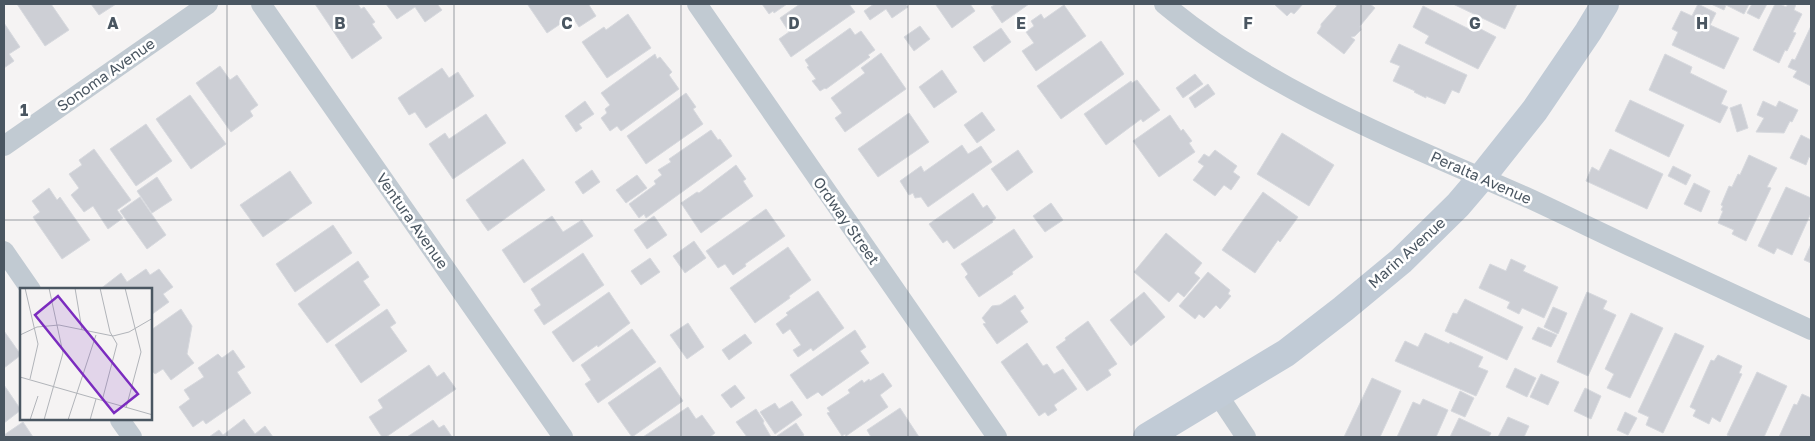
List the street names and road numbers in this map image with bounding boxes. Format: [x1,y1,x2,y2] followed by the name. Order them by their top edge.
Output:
[53,34,158,115] street label: Sonoma Avenue
[1428,147,1535,207] street label: Peralta Avenue
[373,169,453,272] street label: Ventura Avenue
[810,173,884,268] street label: Ordway Street
[1364,213,1449,291] street label: Marin Avenue

